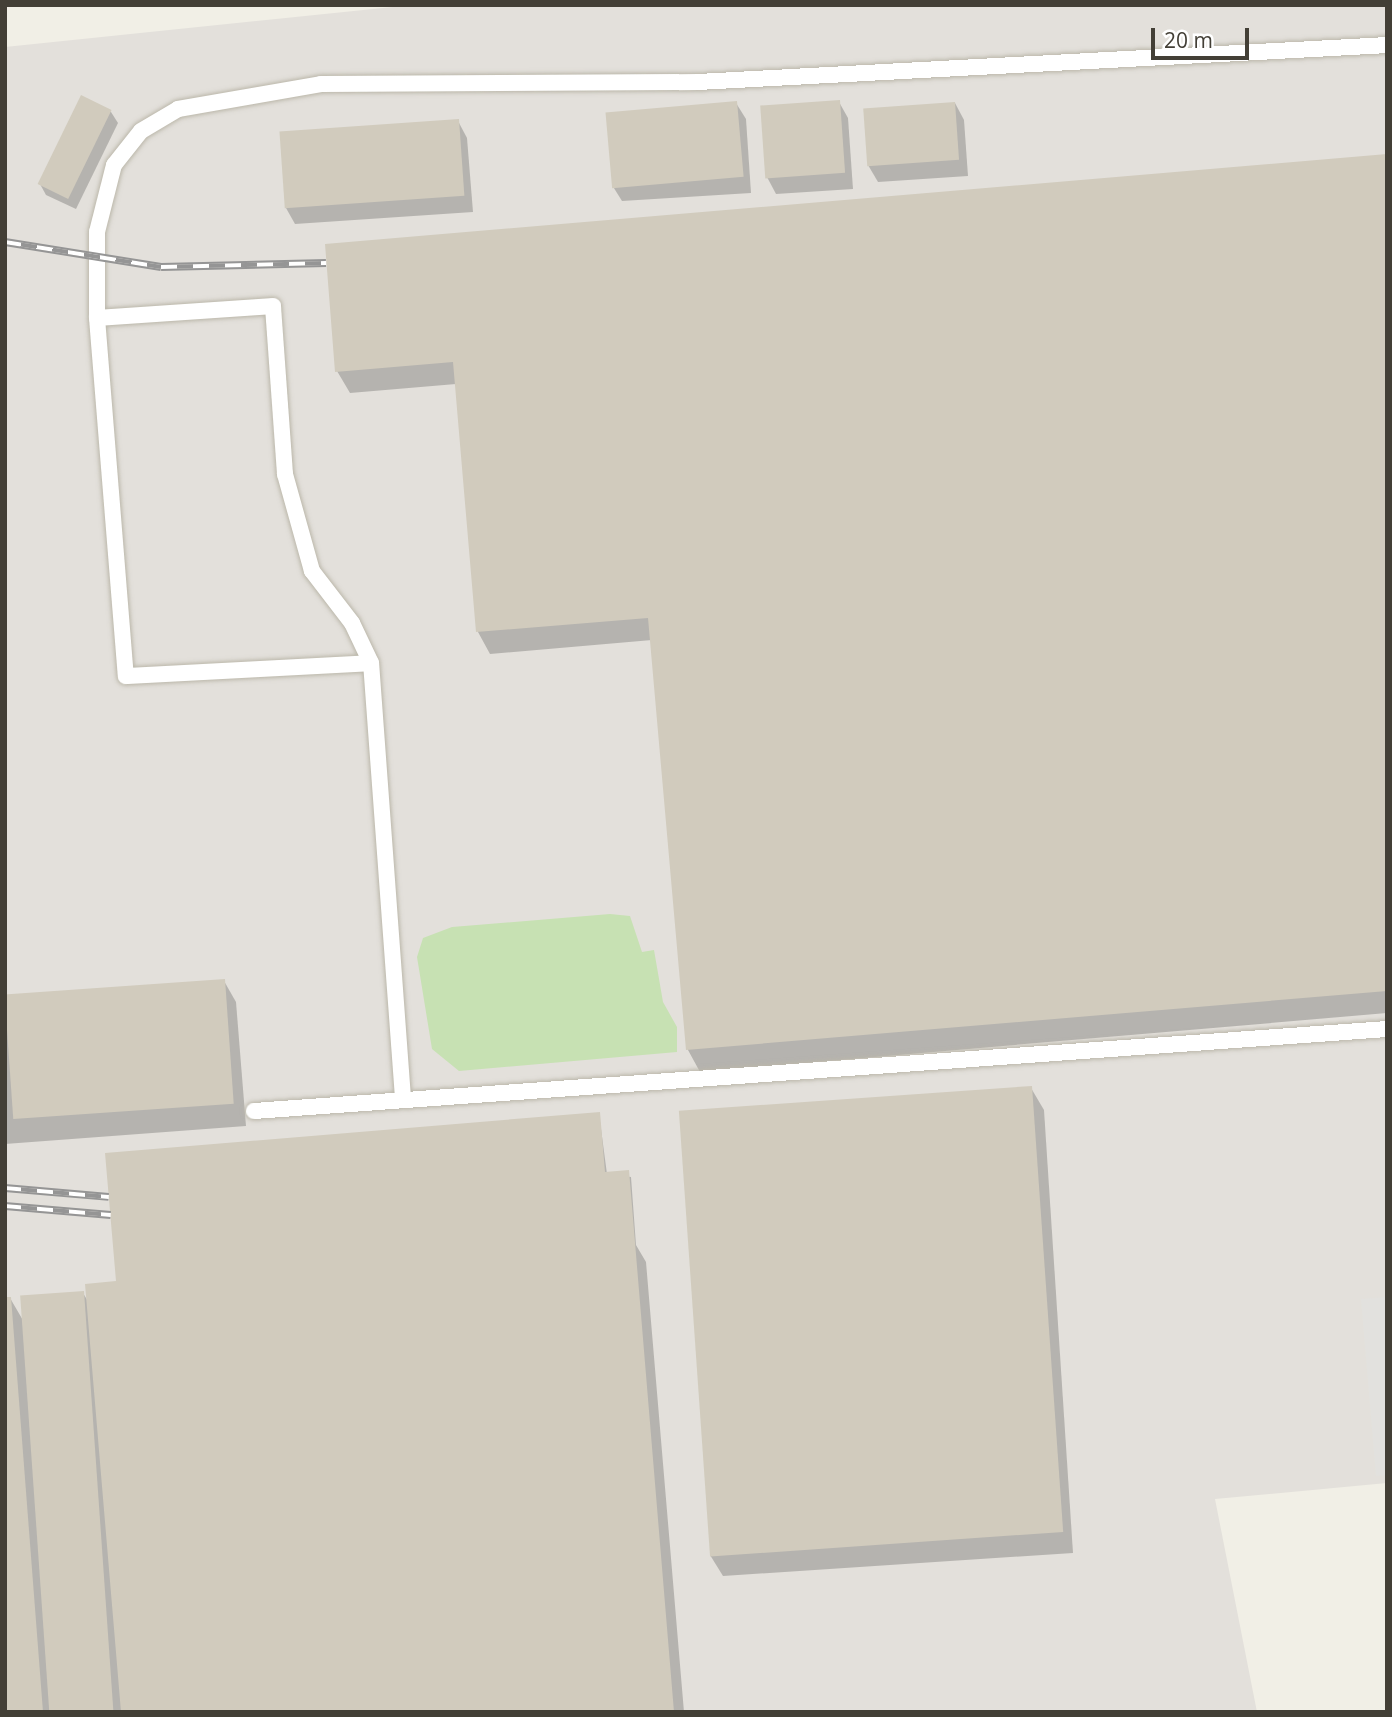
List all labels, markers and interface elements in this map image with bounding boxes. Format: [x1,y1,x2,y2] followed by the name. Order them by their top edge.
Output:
[1154,14,1252,58] scale bar
[1164,26,1213,54] text: 20 m

